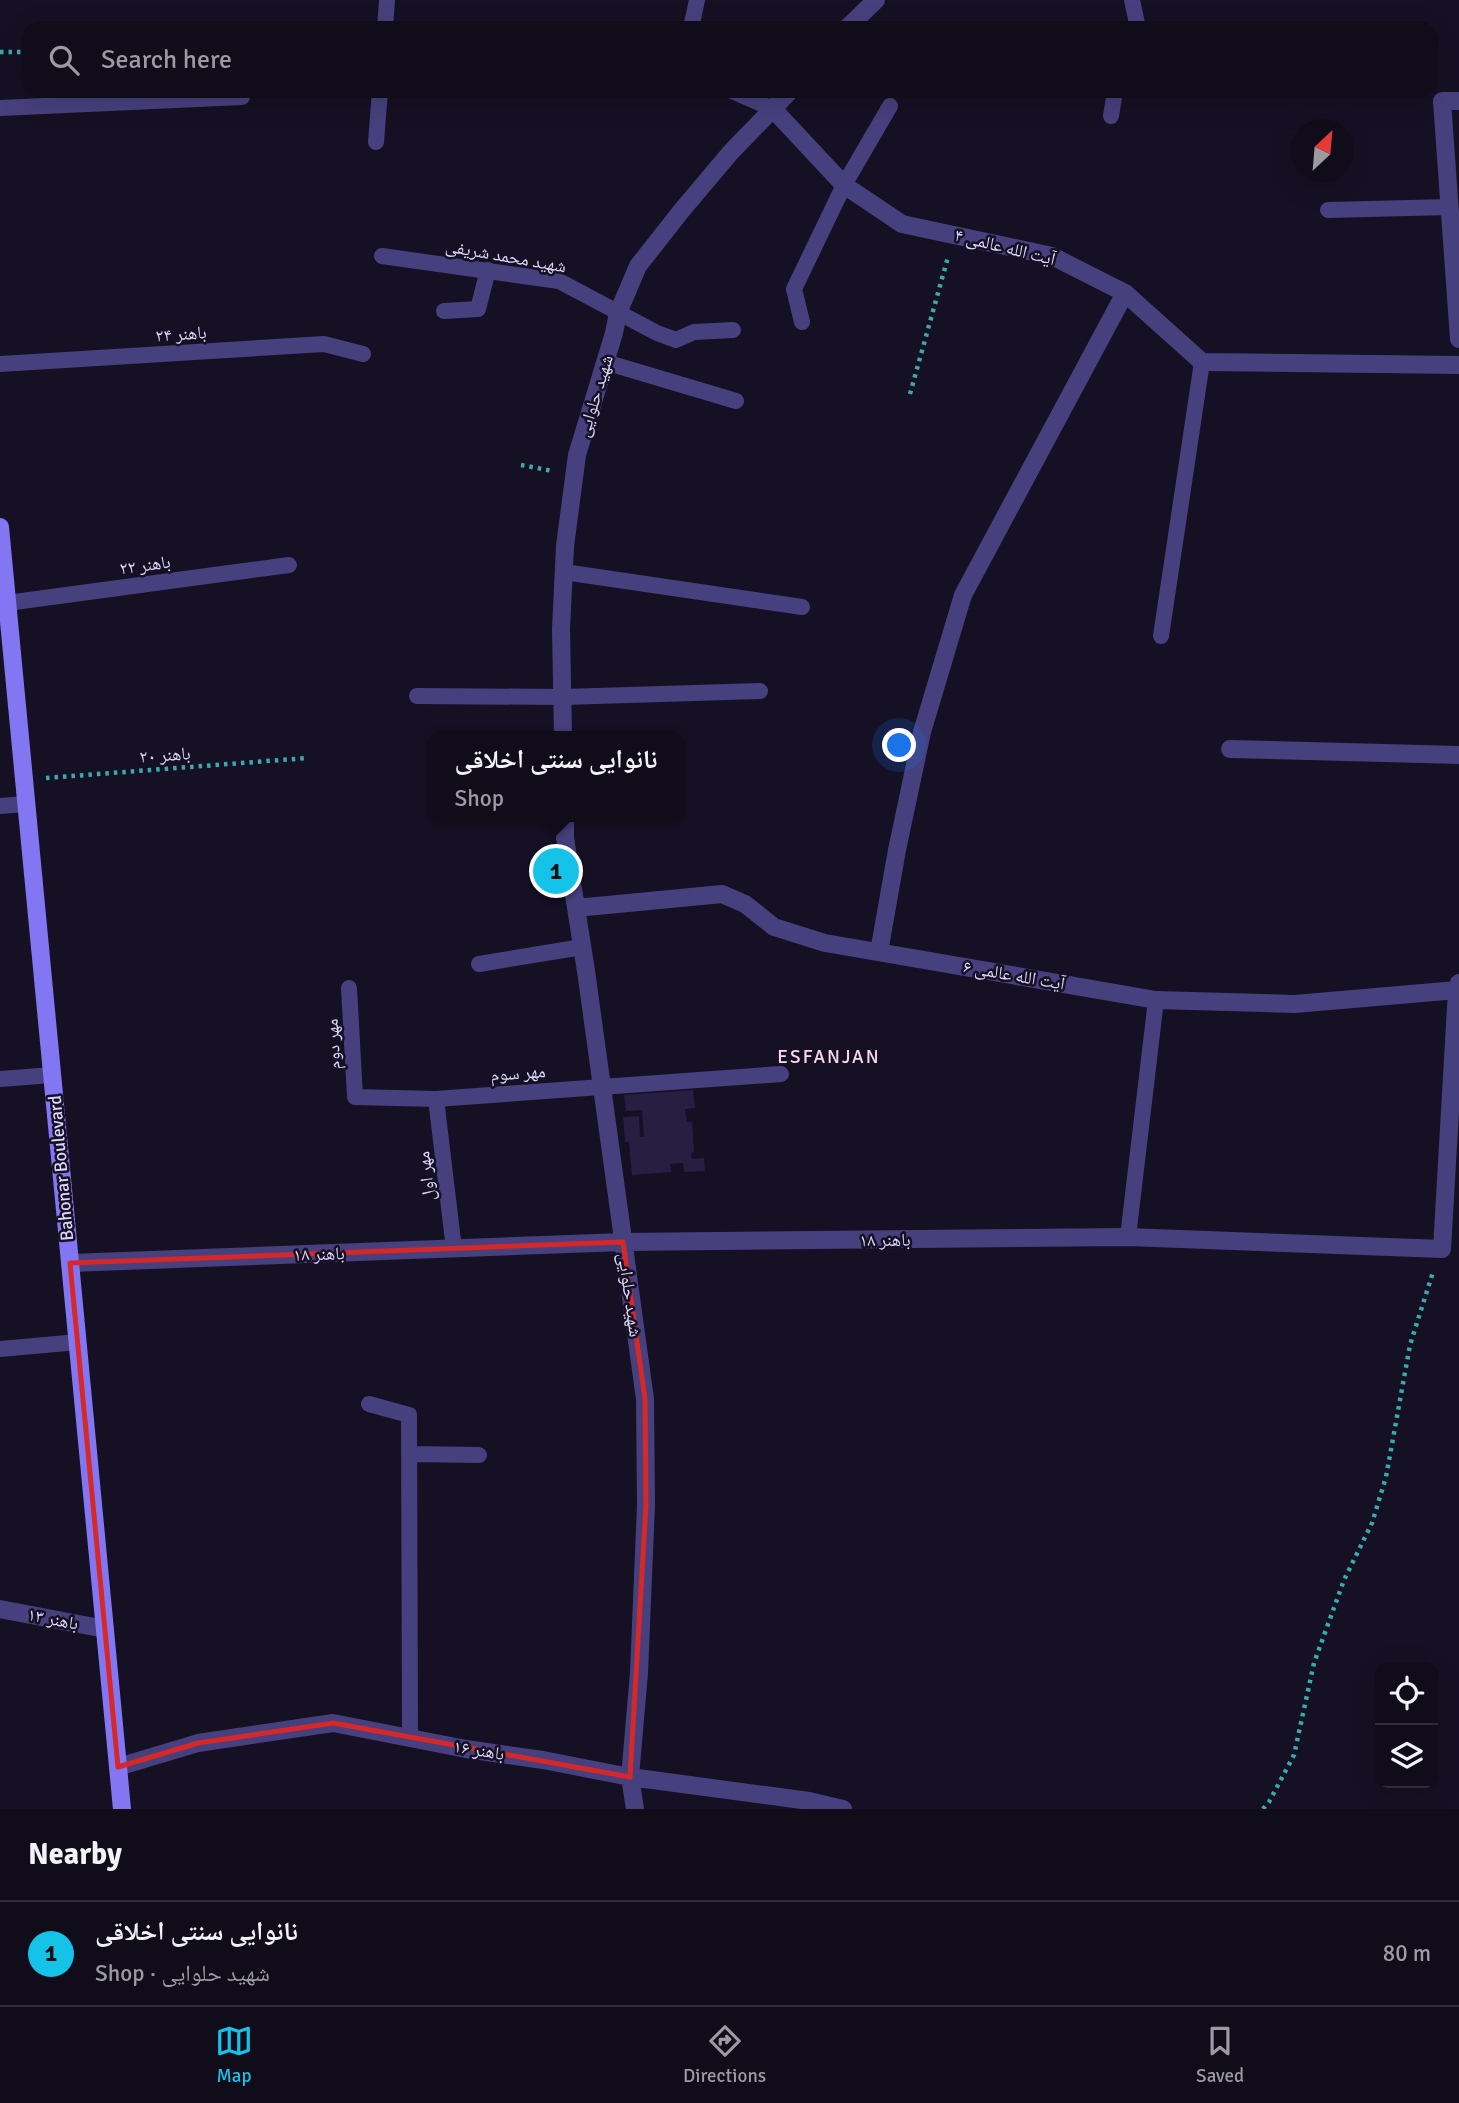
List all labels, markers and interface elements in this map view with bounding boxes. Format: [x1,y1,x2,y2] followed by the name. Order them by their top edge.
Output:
[21,21,1438,98] search box
[45,41,83,79] icon: search
[101,44,232,76] text: Search here
[1291,119,1354,182] north arrow
[952,224,1058,270] street label: آیت الله عالمی ۴
[444,235,568,277] street label: شهید محمد شریفی
[155,321,207,347] street label: باهنر ۲۴
[572,352,618,440] street label: شهید حلوایی
[118,551,172,579] street label: باهنر ۲۲
[882,728,916,762] your location
[428,731,684,822] popup
[139,742,191,768] street label: باهنر ۲۰
[455,744,657,776] text: نانوایی سنتی اخلاقی
[455,784,504,813] text: Shop
[533,845,579,897] pin: 1
[961,955,1067,995] street label: آیت الله عالمی ۶
[321,1018,346,1070] street label: مهر دوم
[777,1045,881,1069] district label: ESFANJAN
[490,1060,546,1087] street label: مهر سوم
[44,1094,78,1242] street label: Bahonar Boulevard
[412,1150,440,1202] street label: مهر اول
[859,1229,911,1251] street label: باهنر ۱۸
[293,1242,345,1266] street label: باهنر ۱۸
[613,1251,647,1339] street label: شهید حلوایی
[26,1603,80,1635] street label: باهنر ۱۳
[1375,1662,1438,1788] map controls
[1375,1662,1438,1725] button: locate
[1375,1725,1438,1788] button: layers
[452,1735,506,1765] street label: باهنر ۱۶
[28,1836,122,1873] text: Nearby
[95,1916,298,1948] text: نانوایی سنتی اخلاقی
[45,1939,57,1968] text: 1
[1383,1939,1431,1968] text: 80 m
[95,1959,270,1988] text: Shop · شهید حلوایی
[215,2022,253,2088] tab: Map
[683,2022,766,2088] tab: Directions
[1196,2022,1244,2088] tab: Saved

